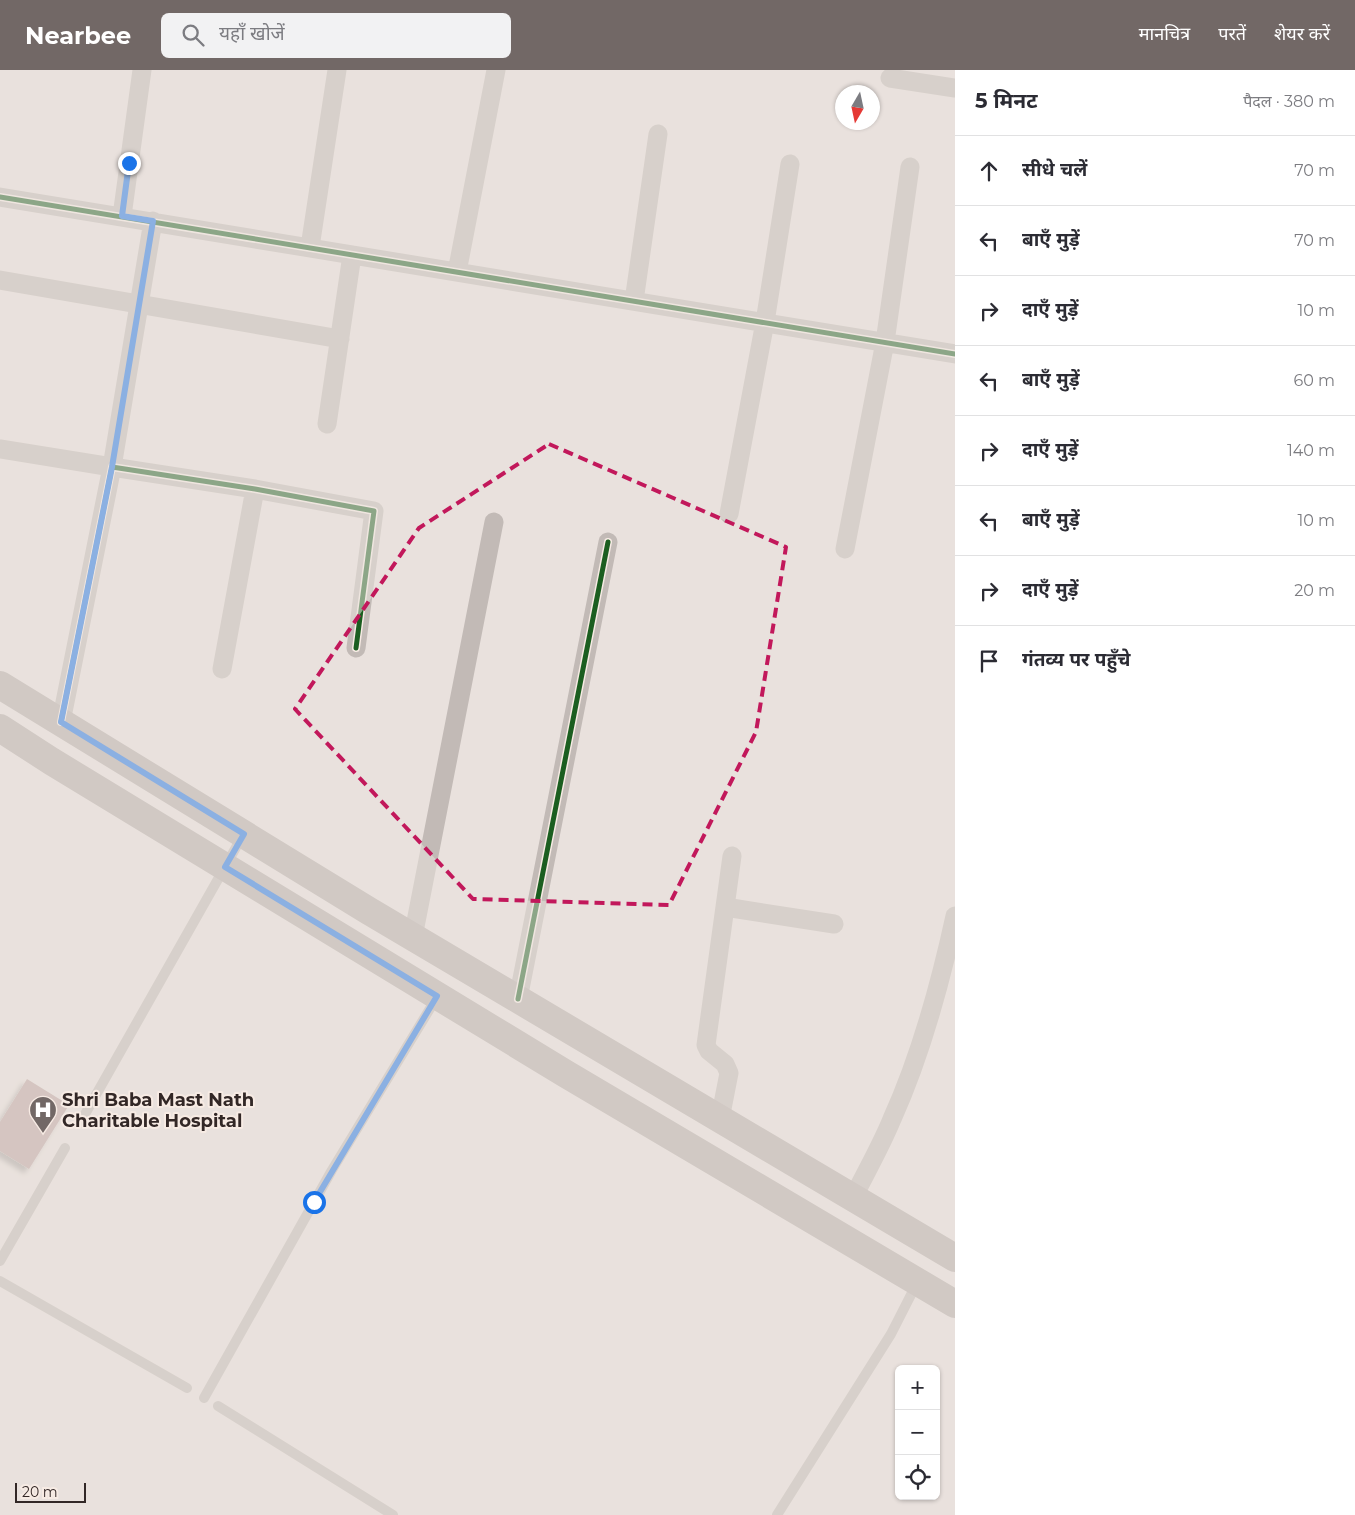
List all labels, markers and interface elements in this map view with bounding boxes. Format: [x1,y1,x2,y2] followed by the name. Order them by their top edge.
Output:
[161,13,511,58] search box
[25,21,131,50] text: Nearbee
[179,21,207,49] icon: search
[219,22,285,45] text: यहाँ खोजें
[1139,23,1190,45] text: मानचित्र
[1218,23,1246,45] text: परतें
[1274,23,1330,45] text: शेयर करें
[835,85,880,130] north arrow
[975,88,1038,113] text: 5 मिनट
[1243,92,1335,111] text: पैदल · 380 m
[118,152,141,175] route end
[975,157,1003,185] icon: ahead
[1022,158,1087,181] text: सीधे चलें
[1294,161,1335,180] text: 70 m
[975,227,1003,255] icon: left
[1022,228,1079,251] text: बाएँ मुड़ें
[1294,231,1335,250] text: 70 m
[975,297,1003,325] icon: right
[1022,298,1078,321] text: दाएँ मुड़ें
[1297,301,1335,320] text: 10 m
[975,367,1003,395] icon: left
[1022,368,1079,391] text: बाएँ मुड़ें
[1293,371,1335,390] text: 60 m
[975,437,1003,465] icon: right
[1022,438,1078,461] text: दाएँ मुड़ें
[1287,441,1335,460] text: 140 m
[975,507,1003,535] icon: left
[1022,508,1079,531] text: बाएँ मुड़ें
[1297,511,1335,530] text: 10 m
[975,577,1003,605] icon: right
[1022,578,1078,601] text: दाएँ मुड़ें
[1294,581,1335,600] text: 20 m
[975,647,1003,675] icon: arrive
[1022,648,1130,671] text: गंतव्य पर पहुँचे
[62,1089,254,1132] place label: Shri Baba Mast Nath Charitable Hospital
[28,1095,58,1134] hospital icon: Shri Baba Mast Nath Charitable Hospital
[303,1191,326,1214] route start
[895,1365,940,1500] map controls
[895,1365,940,1410] button: +
[895,1410,940,1455] button: −
[895,1455,940,1500] button: locate
[15,1480,86,1503] scale bar
[22,1483,58,1501] text: 20 m

